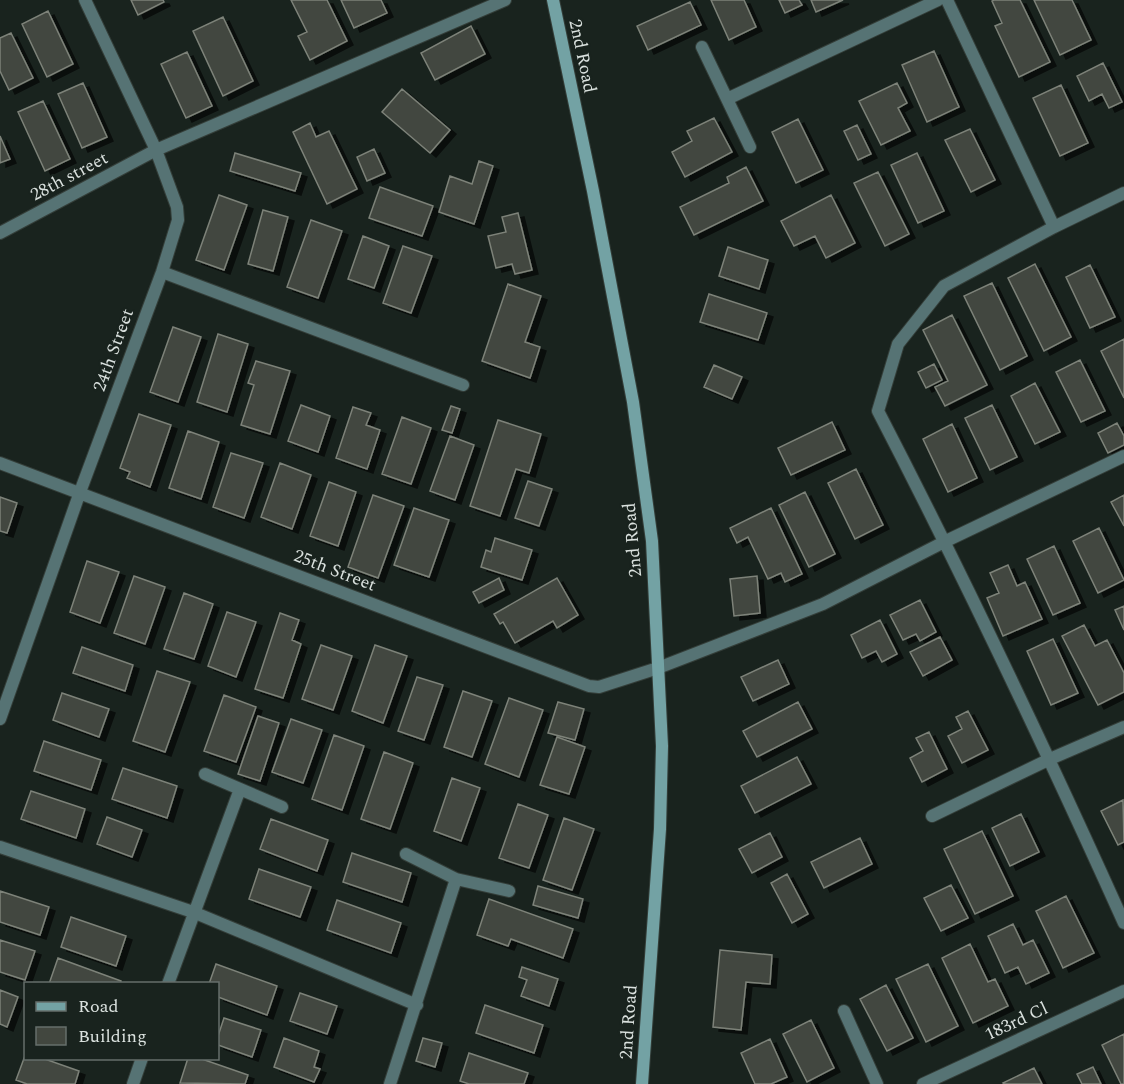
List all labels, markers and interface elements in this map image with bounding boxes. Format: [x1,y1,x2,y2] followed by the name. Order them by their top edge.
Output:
[562,17,603,95] street label: 2nd Road
[26,145,113,208] street label: 28th street
[86,305,141,395] street label: 24th Street
[616,502,649,578] street label: 2nd Road
[290,542,380,599] street label: 25th Street
[24,982,219,1060] legend
[612,984,645,1060] street label: 2nd Road
[78,993,119,1020] text: Road
[980,995,1052,1048] street label: 183rd Cl
[78,1023,147,1050] text: Building

